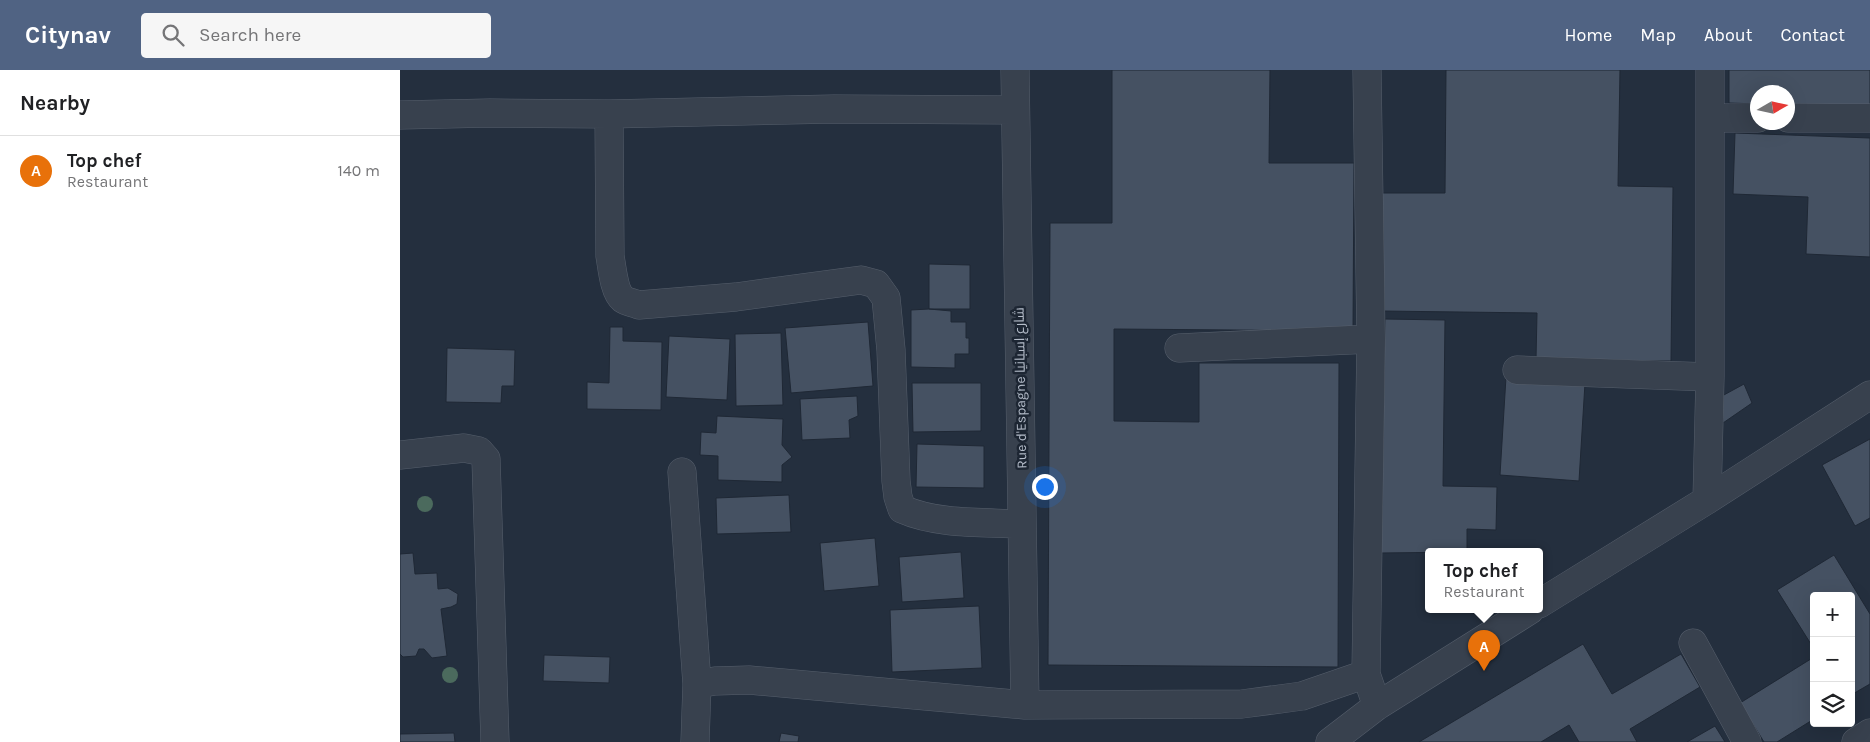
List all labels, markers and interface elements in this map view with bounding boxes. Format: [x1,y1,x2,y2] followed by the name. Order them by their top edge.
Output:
[141,13,491,58] search box
[25,21,111,49] text: Citynav
[159,21,187,49] icon: search
[199,24,301,46] text: Search here
[1564,24,1612,46] text: Home
[1640,24,1676,46] text: Map
[1704,24,1753,46] text: About
[1781,24,1845,46] text: Contact
[1750,85,1795,130] north arrow
[20,91,90,115] text: Nearby
[67,150,141,172] text: Top chef
[31,161,41,180] text: A
[338,161,380,180] text: 140 m
[67,172,148,191] text: Restaurant
[1011,307,1030,469] street label: Rue d'Espagne شارع إسبانيا
[1032,474,1058,500] your location
[1425,548,1543,613] popup
[1443,560,1518,582] text: Top chef
[1443,582,1525,601] text: Restaurant
[1810,592,1855,727] map controls
[1810,592,1855,637] button: +
[1468,630,1500,671] pin: A
[1810,637,1855,682] button: −
[1810,682,1855,727] button: layers

